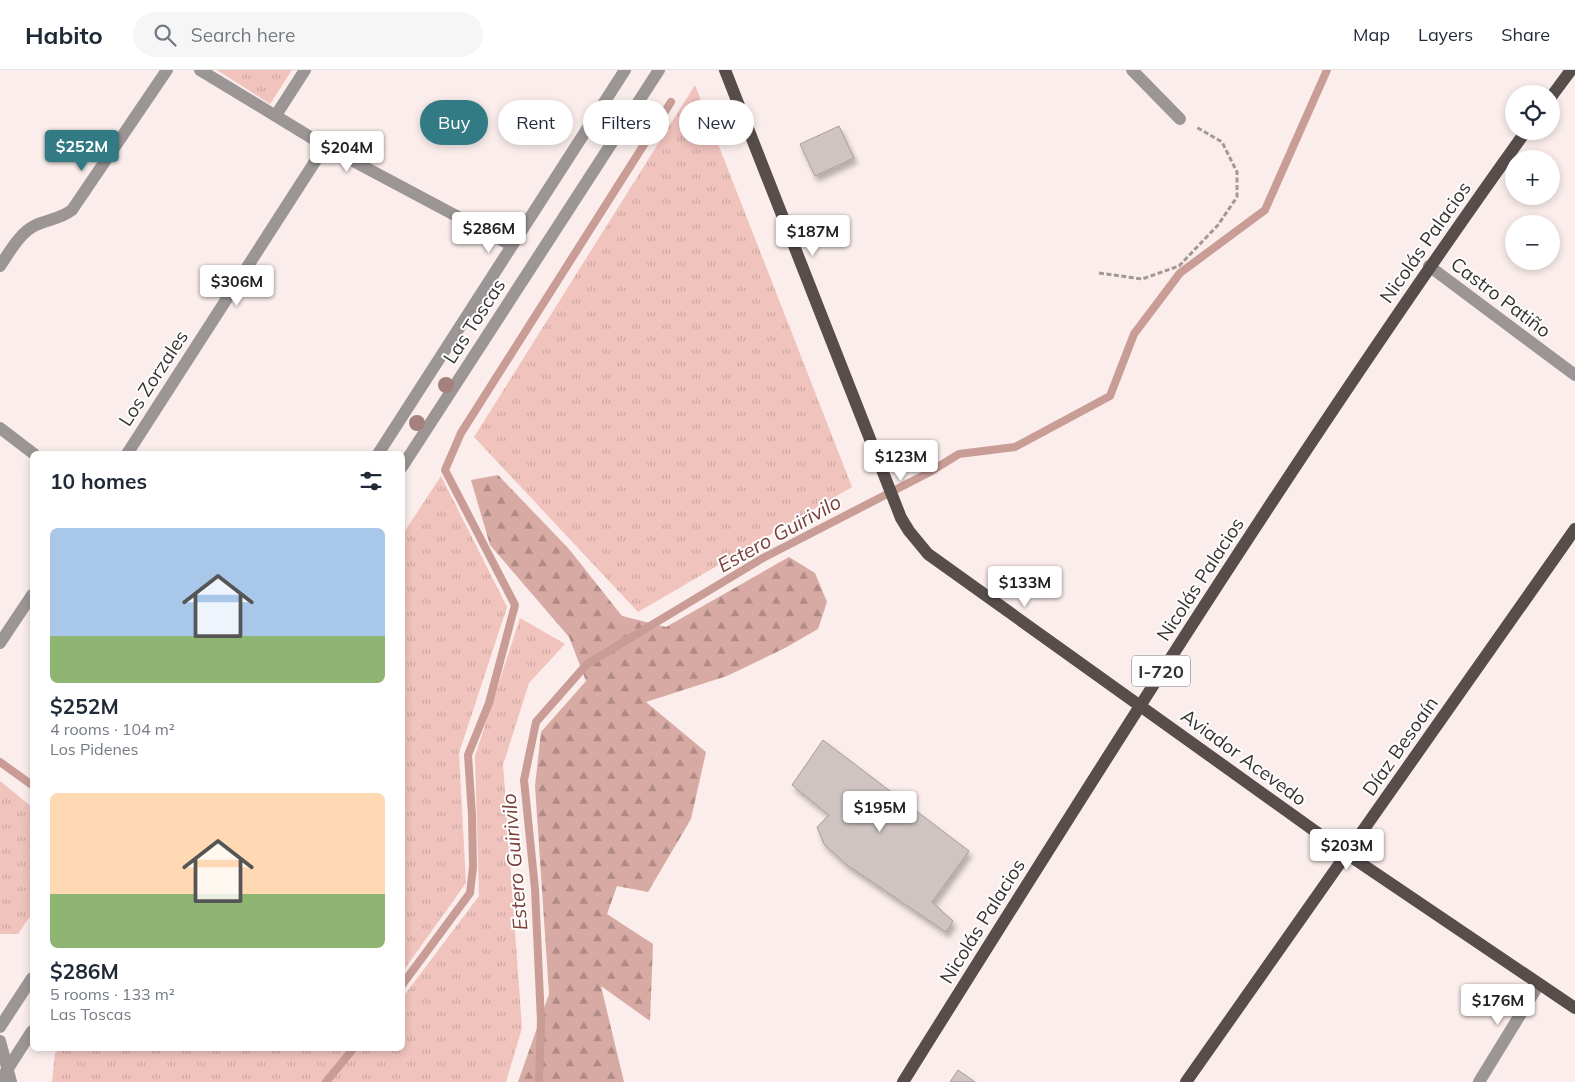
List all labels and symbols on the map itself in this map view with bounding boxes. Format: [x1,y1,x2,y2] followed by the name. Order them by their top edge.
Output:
[47,129,117,172] pin: $252M
[312,131,382,173] pin: $204M
[1374,177,1476,307] street label: Nicolás Palacios
[454,212,524,254] pin: $286M
[778,214,848,257] pin: $187M
[1446,252,1556,342] street label: Castro Patiño
[202,264,272,307] pin: $306M
[438,274,510,368] street label: Las Toscas
[113,325,193,431] street label: Los Zorzales
[866,440,936,482] pin: $123M
[713,489,845,577] water label: Estero Guirivilo
[1151,513,1249,645] street label: Nicolás Palacios
[990,566,1060,608] pin: $133M
[1132,656,1190,686] road number: I-720
[1357,692,1443,800] street label: Díaz Besoaín
[1177,703,1311,811] street label: Aviador Acevedo
[845,790,915,833] pin: $195M
[496,792,532,932] water label: Estero Guirivilo
[1312,828,1382,871] pin: $203M
[934,854,1030,988] street label: Nicolás Palacios
[1463,984,1533,1026] pin: $176M

